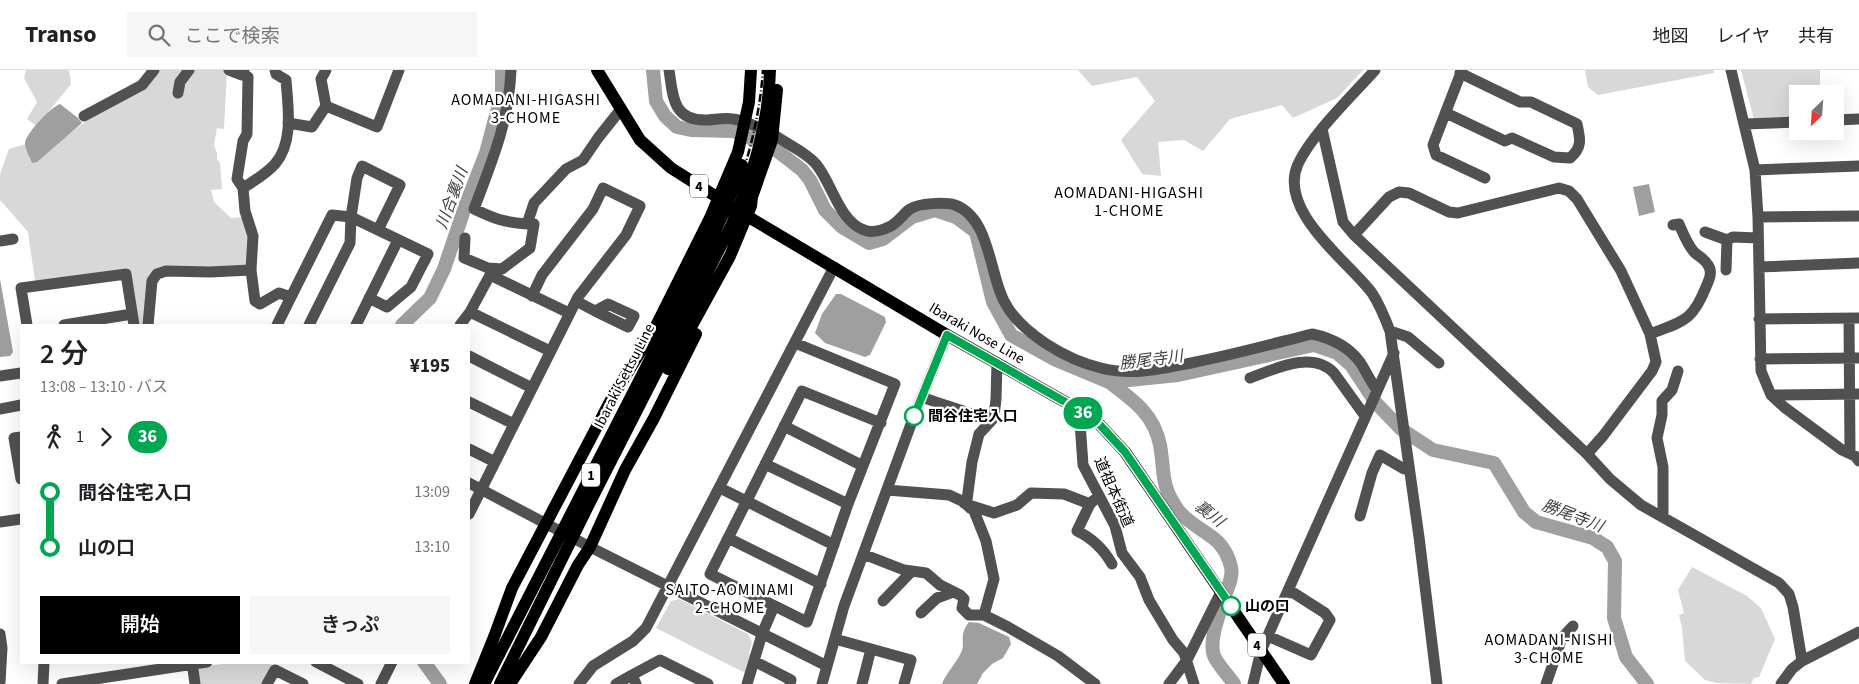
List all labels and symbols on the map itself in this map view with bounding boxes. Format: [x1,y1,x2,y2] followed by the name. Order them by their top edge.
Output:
[1789,85,1844,140] north arrow
[451,89,601,129] district label: AOMADANI-HIGASHI 3-CHOME
[431,163,474,232] water label: 川合裏川
[690,174,708,198] road number: 4
[1054,182,1204,222] district label: AOMADANI-HIGASHI 1-CHOME
[925,298,1028,369] street label: Ibaraki Nose Line
[589,320,660,432] street label: Ibaraki Settsu Line
[1118,345,1186,375] water label: 勝尾寺川
[1060,397,1106,429] line badge: 36
[904,406,924,426] marker: 間谷住宅入口
[928,406,1018,427] place label: 間谷住宅入口
[1089,454,1138,531] street label: 道祖本街道
[582,464,600,486] road number: 1
[1539,494,1608,538] water label: 勝尾寺川
[1190,495,1230,534] water label: 裏川
[665,579,795,619] district label: SAITO-AOMINAMI 2-CHOME
[1221,596,1241,616] marker: 山の口
[1245,596,1290,617] place label: 山の口
[1484,629,1614,669] district label: AOMADANI-NISHI 3-CHOME
[1248,634,1266,656] road number: 4

